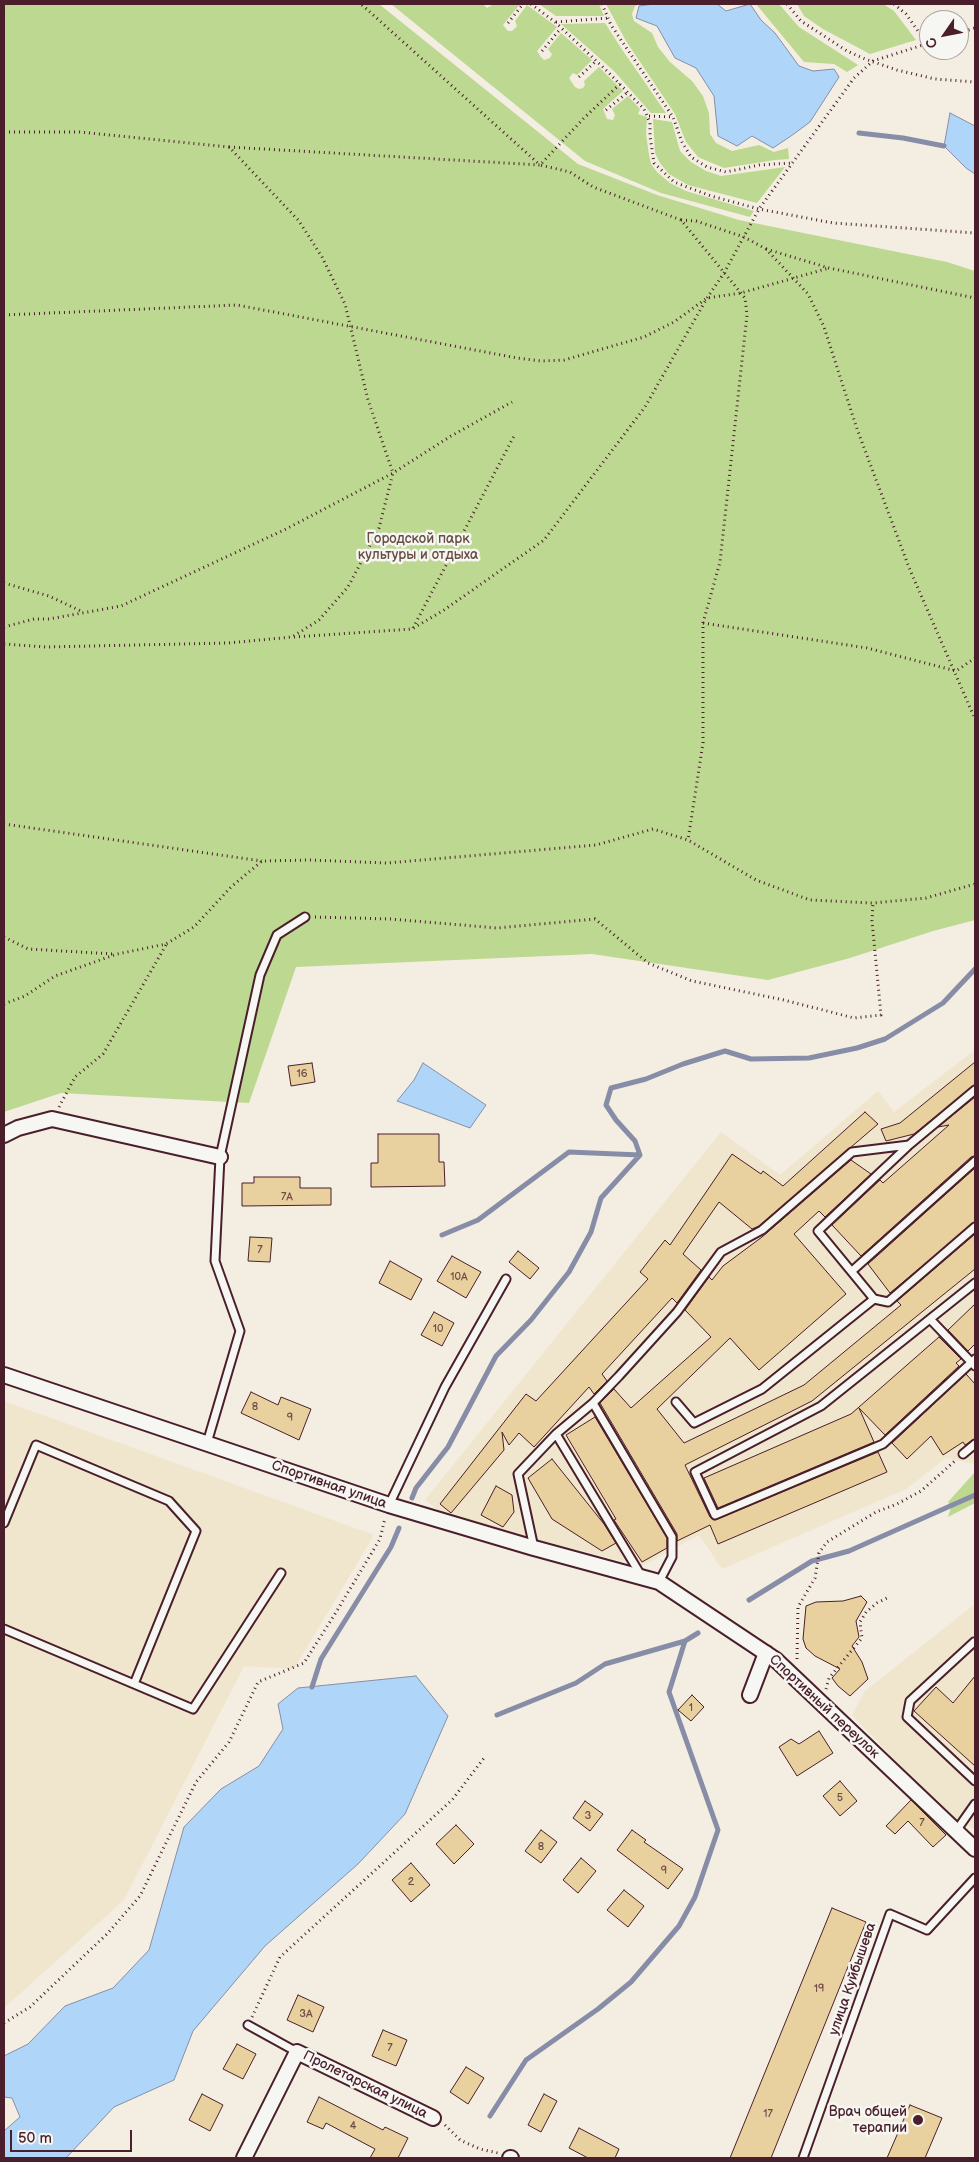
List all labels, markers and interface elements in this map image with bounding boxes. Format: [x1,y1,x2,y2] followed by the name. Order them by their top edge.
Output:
[919,10,969,60] north arrow
[922,34,942,52] text: С
[358,531,478,564] park label: Городской парк культуры и отдыха
[297,1067,307,1081] house number: 16
[281,1190,293,1204] house number: 7А
[257,1243,263,1257] house number: 7
[450,1270,468,1284] house number: 10А
[433,1322,443,1336] house number: 10
[252,1400,258,1414] house number: 8
[287,1411,293,1425] house number: 9
[269,1457,389,1513] street label: Спортивная улица
[765,1652,883,1762] street label: Спортивный переулок
[689,1701,693,1715] house number: 1
[837,1791,843,1805] house number: 5
[585,1809,591,1823] house number: 3
[919,1816,925,1830] house number: 7
[538,1840,544,1854] house number: 8
[661,1864,667,1878] house number: 9
[408,1875,414,1889] house number: 2
[826,1921,880,2037] street label: улица Куйбышева
[814,1982,824,1996] house number: 19
[299,2007,313,2021] house number: 3А
[387,2041,393,2055] house number: 7
[300,2048,430,2122] street label: Пролетарская улица
[829,2104,907,2136] place label: Врач общей терапии
[763,2107,773,2121] house number: 17
[911,2113,925,2127] marker: Врач общей терапии
[350,2119,356,2133] house number: 4
[12,2120,135,2152] scale bar
[18,2129,52,2148] text: 50 m

